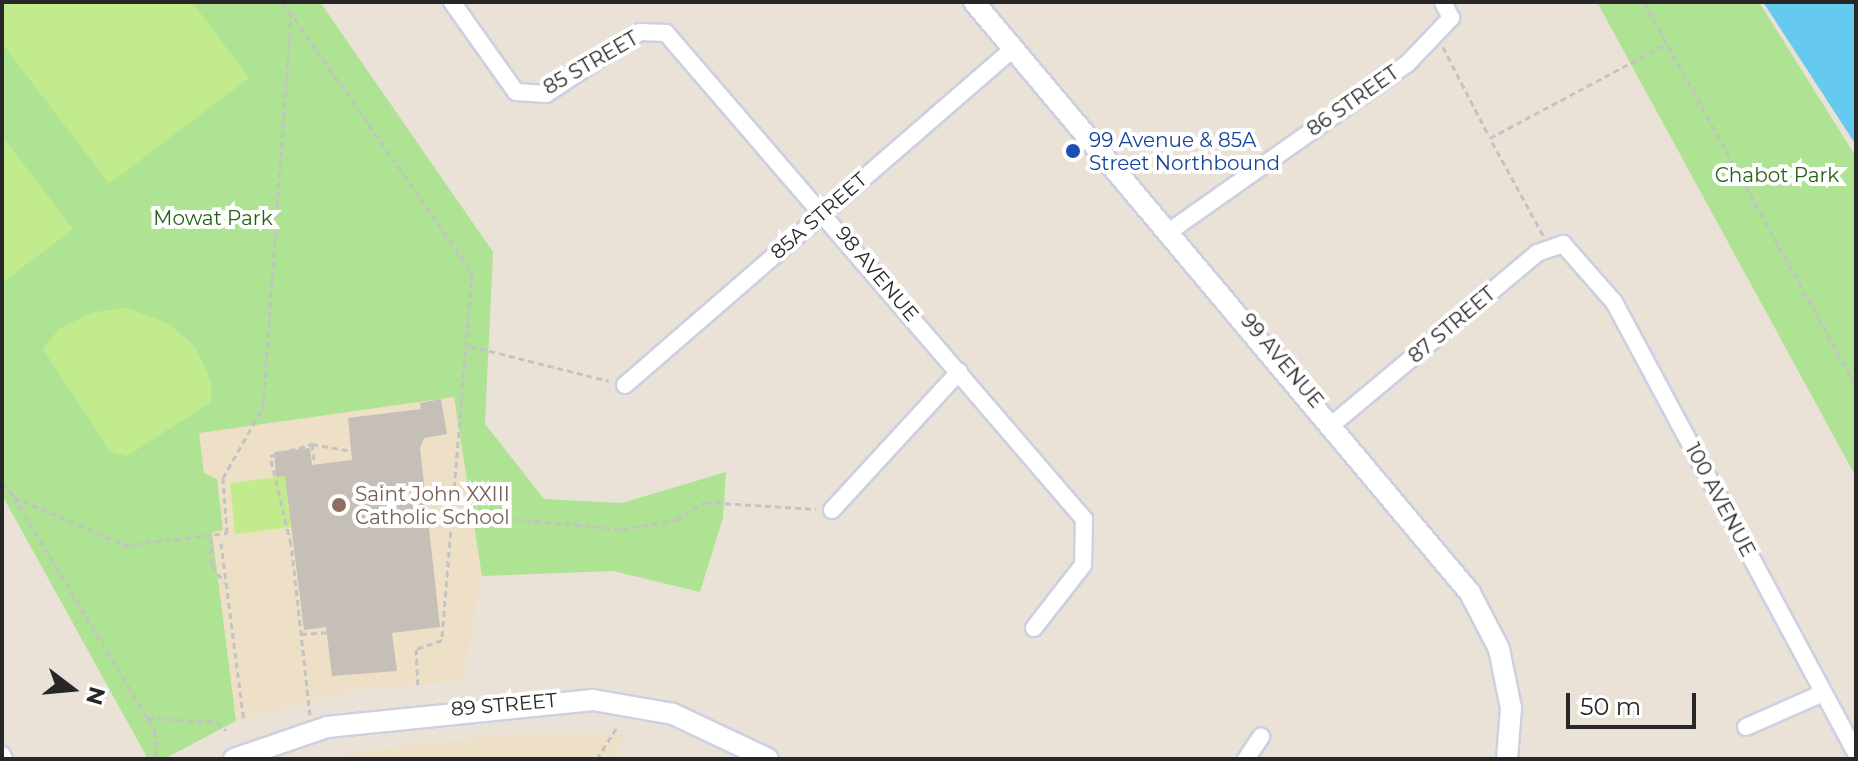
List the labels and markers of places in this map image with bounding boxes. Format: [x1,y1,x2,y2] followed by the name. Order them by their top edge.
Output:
[1089,128,1280,175] place label: 99 Avenue & 85A Street Northbound
[1064,142,1082,160] marker: 99 Avenue & 85A Street Northbound
[355,482,510,529] place label: Saint John XXIII Catholic School
[330,496,348,514] marker: Saint John XXIII Catholic School

